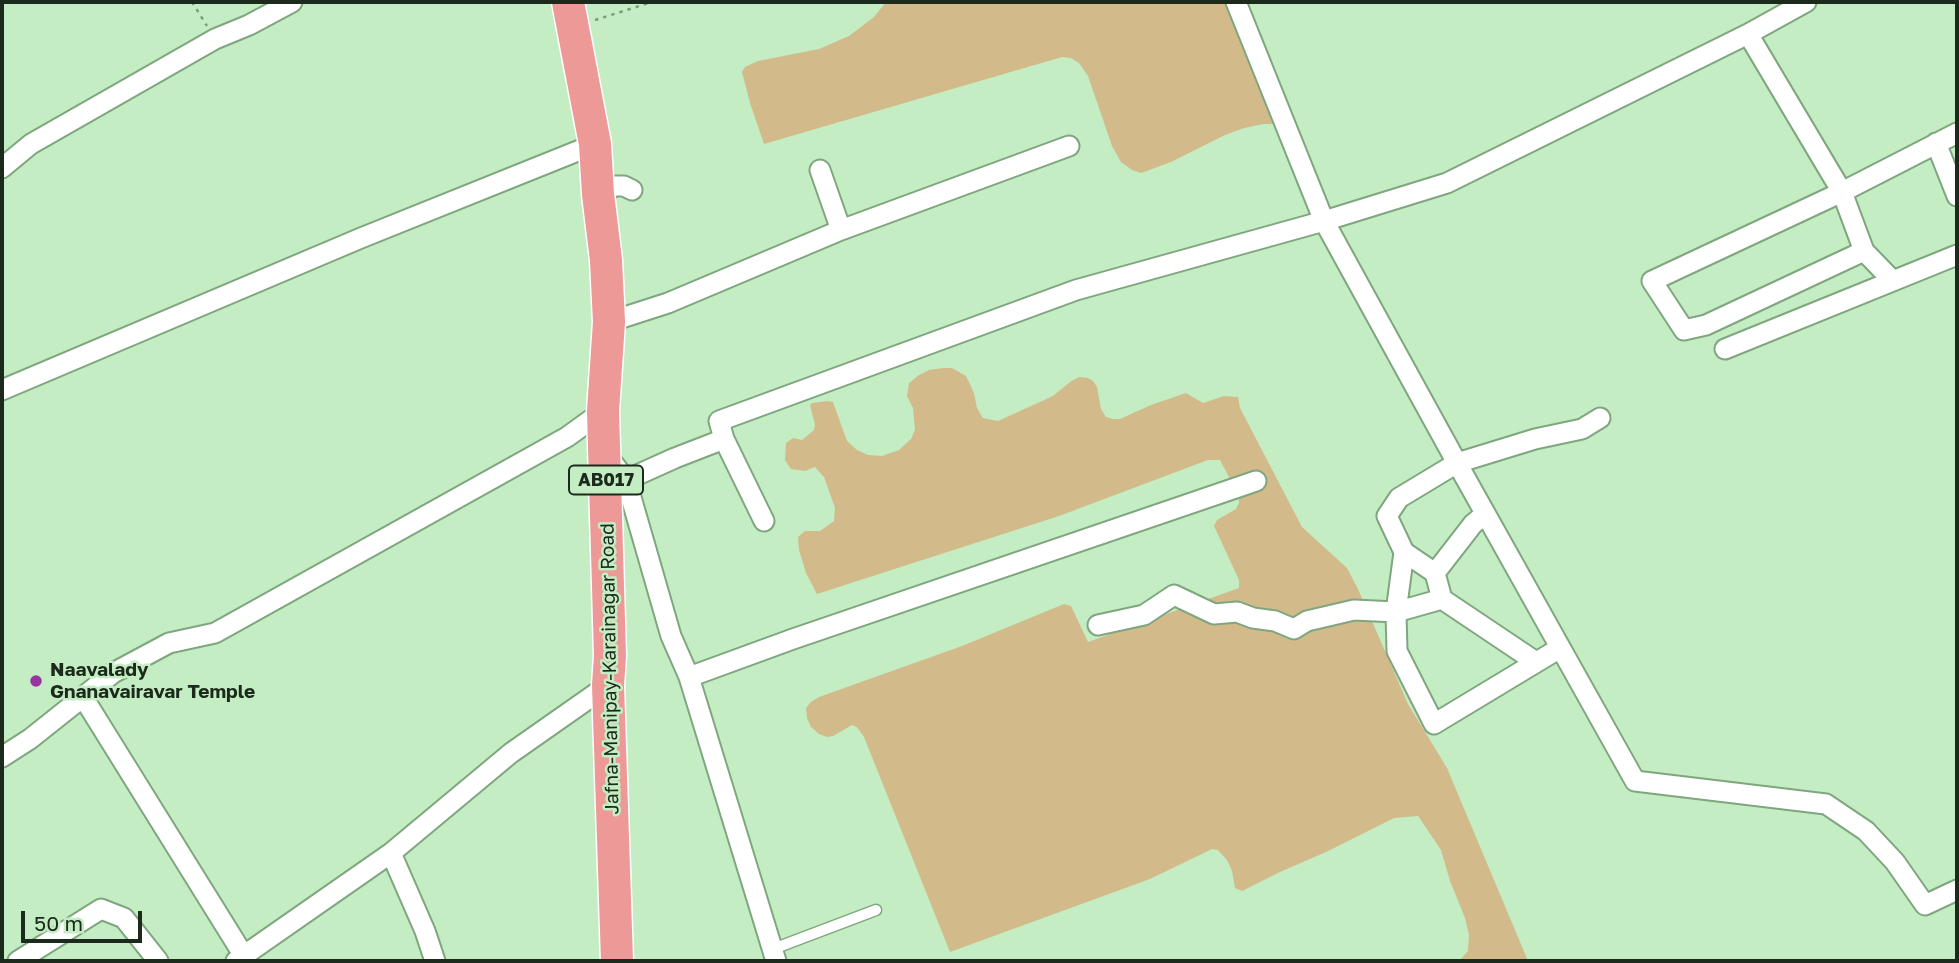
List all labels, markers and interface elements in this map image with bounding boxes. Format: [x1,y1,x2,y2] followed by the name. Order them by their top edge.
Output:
[569,466,643,494] road number: AB017
[596,523,624,815] street label: Jafna-Manipay-Karainagar Road
[50,659,255,703] place label: Naavalady Gnanavairavar Temple
[28,673,44,689] marker: Naavalady Gnanavairavar Temple
[24,897,145,941] scale bar
[34,910,83,936] text: 50 m

